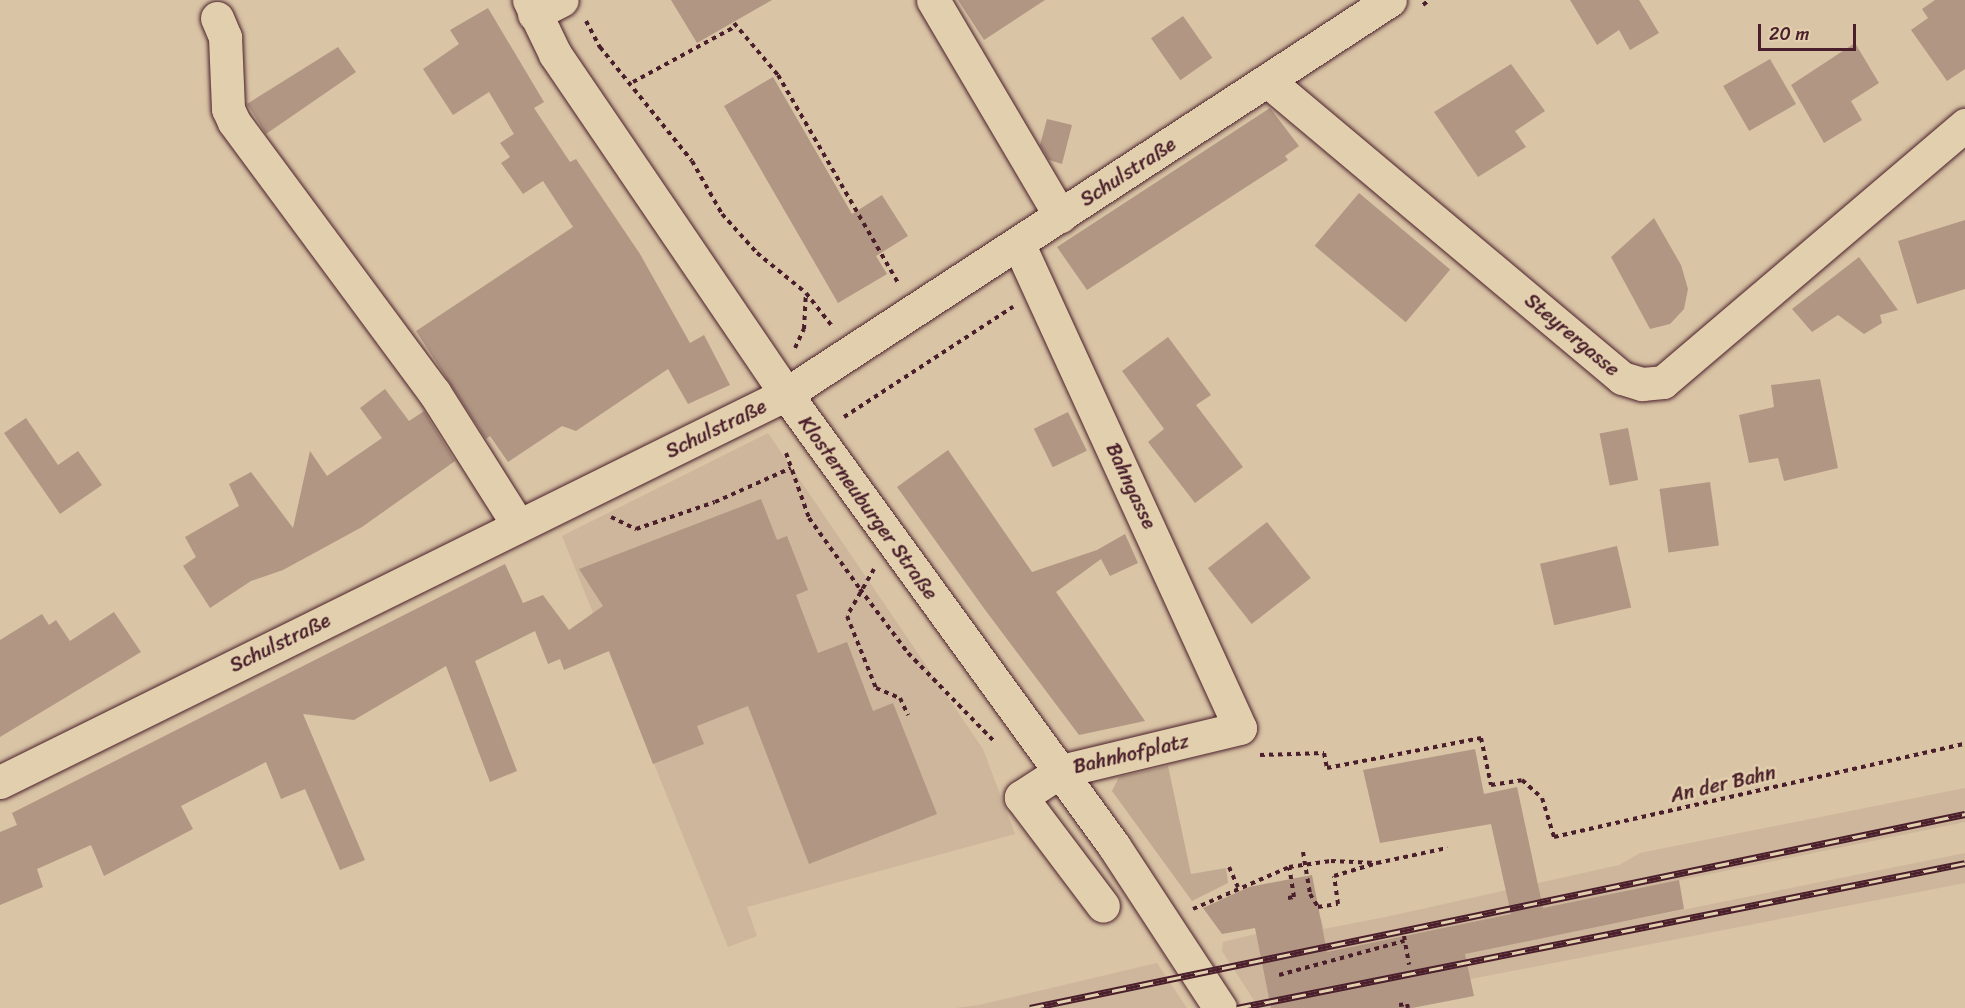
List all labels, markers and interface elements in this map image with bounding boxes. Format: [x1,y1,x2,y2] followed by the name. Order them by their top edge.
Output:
[1761,12,1858,50] scale bar
[1769,18,1809,50] text: 20 m
[1076,132,1180,212] street label: Schulstraße
[1520,288,1624,382] street label: Steyrergasse
[662,394,770,464] street label: Schulstraße
[793,411,943,605] street label: Klosterneuburger Straße
[1101,439,1161,533] street label: Bahngasse
[226,608,334,678] street label: Schulstraße
[1071,729,1191,779] street label: Bahnhofplatz
[1668,760,1778,808] street label: An der Bahn

